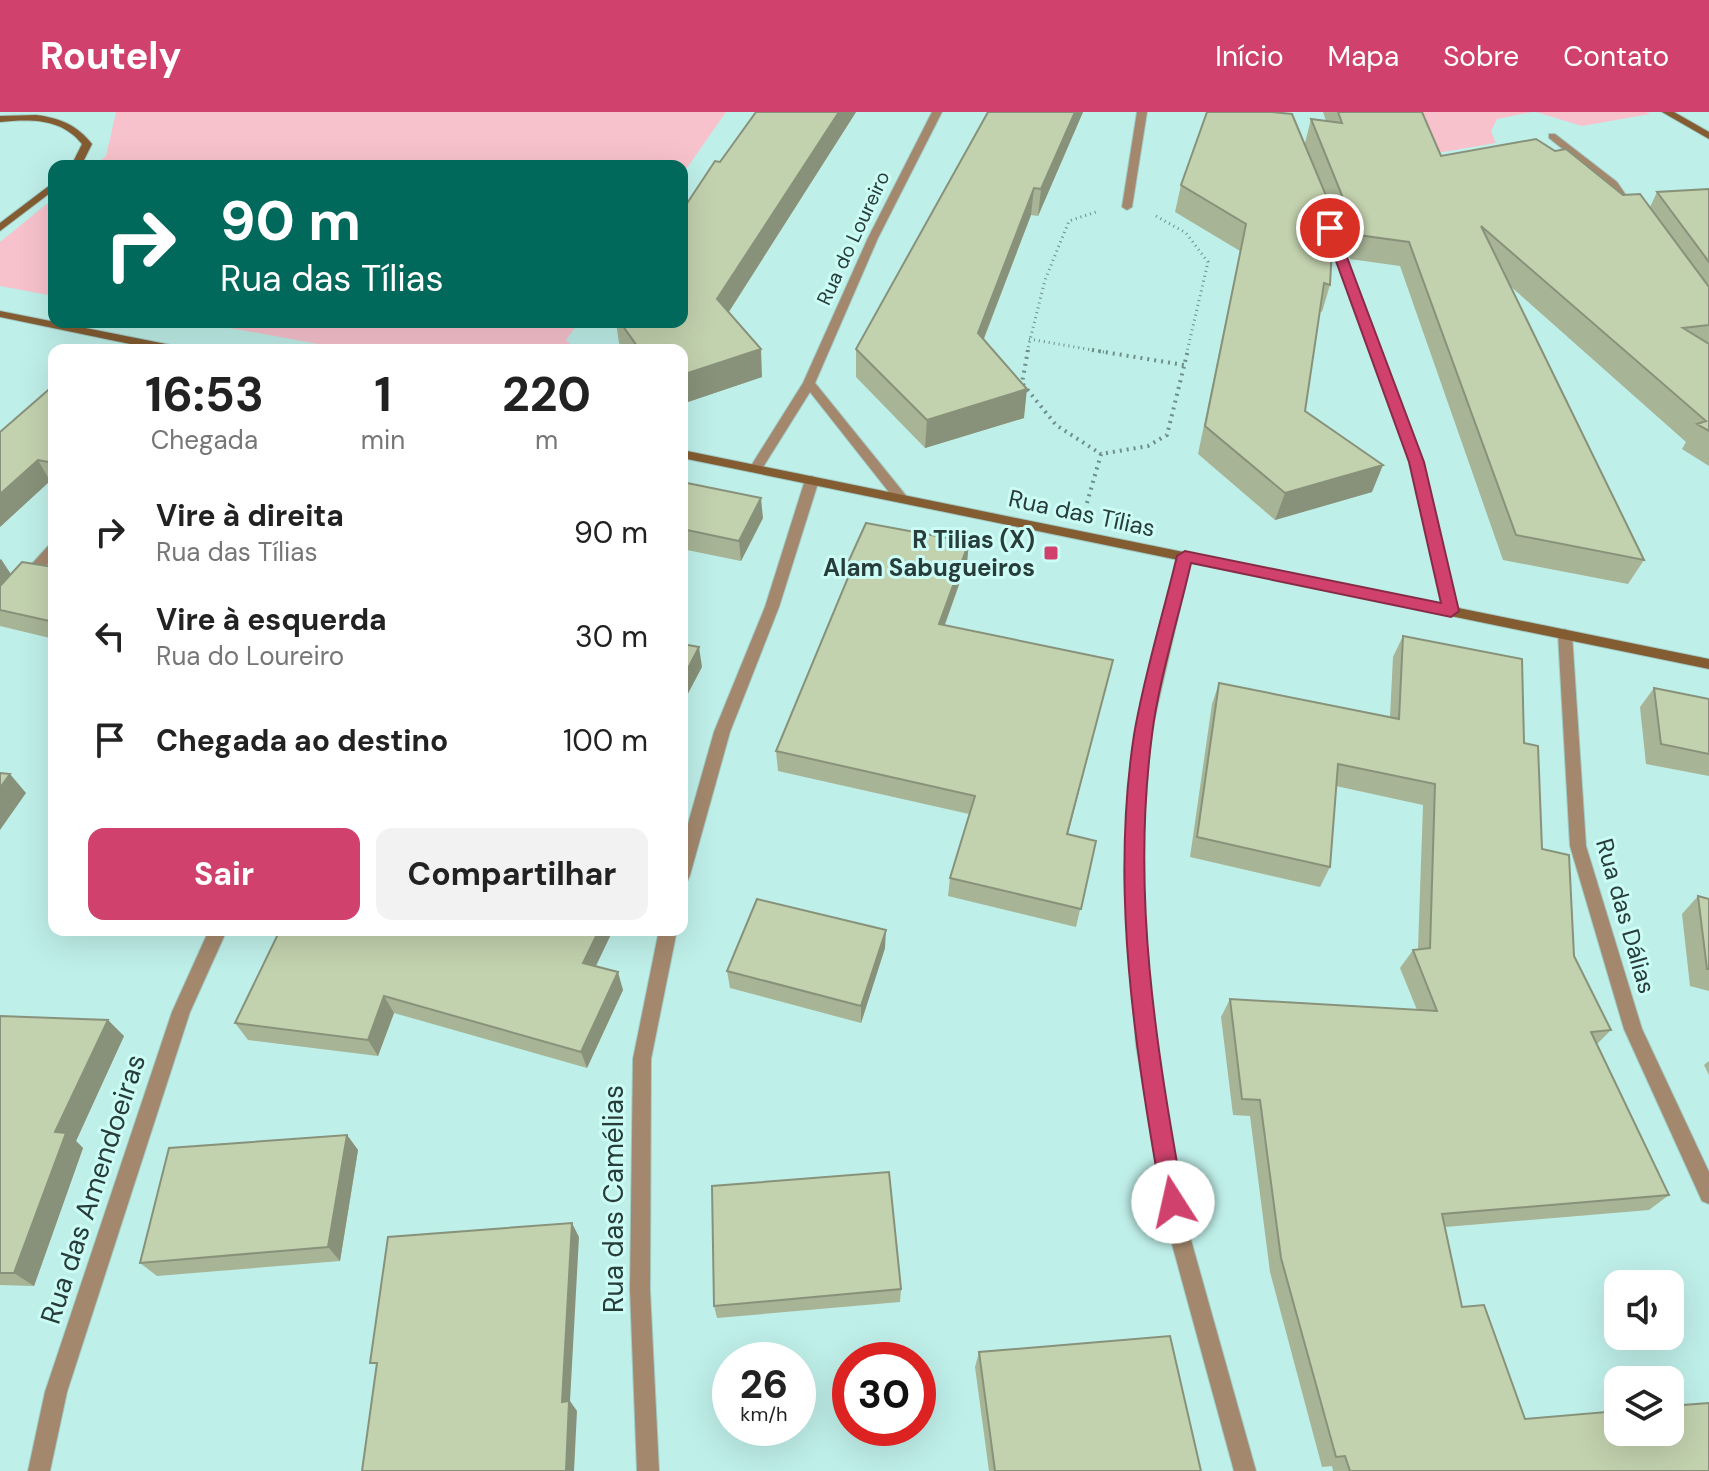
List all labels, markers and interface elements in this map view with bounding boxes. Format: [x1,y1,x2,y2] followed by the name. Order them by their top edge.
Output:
[40,31,181,81] text: Routely
[1215,38,1284,75] text: Início
[1328,38,1399,75] text: Mapa
[1443,38,1519,75] text: Sobre
[1563,38,1669,75] text: Contato
[811,167,895,309] street label: Rua do Loureiro
[220,184,361,257] text: 90 m
[88,192,192,296] icon: right
[1296,194,1364,262] pin
[1308,206,1352,250] icon: arrive
[220,255,444,302] text: Rua das Tílias
[145,363,264,426] text: 16:53
[374,363,392,426] text: 1
[502,363,591,426] text: 220
[151,423,258,457] text: Chegada
[361,423,405,457] text: min
[535,423,558,457] text: m
[1006,482,1158,544] street label: Rua das Tílias
[156,496,344,535] text: Vire à direita
[88,510,132,554] icon: right
[574,513,648,552] text: 90 m
[823,524,1035,583] place label: R Tilias (X) Alam Sabugueiros
[156,535,317,569] text: Rua das Tílias
[1042,544,1060,562] marker: R Tilias (X) Alam Sabugueiros
[156,600,387,639] text: Vire à esquerda
[88,614,132,658] icon: left
[575,617,648,656] text: 30 m
[156,639,344,673] text: Rua do Loureiro
[88,718,132,762] icon: arrive
[156,721,448,760] text: Chegada ao destino
[563,721,648,760] text: 100 m
[88,828,360,920] button: Sair
[376,828,648,920] button: Compartilhar
[1589,835,1663,997] street label: Rua das Dálias
[32,1049,154,1329] street label: Rua das Amendoeiras
[595,1085,632,1313] street label: Rua das Camélias
[1131,1160,1215,1244] position arrow
[1604,1270,1684,1446] map controls
[1604,1270,1684,1350] button: sound
[832,1342,936,1446] speed limit sign: 30
[740,1358,788,1410] text: 26
[1604,1366,1684,1446] button: layers
[740,1401,788,1427] text: km/h

